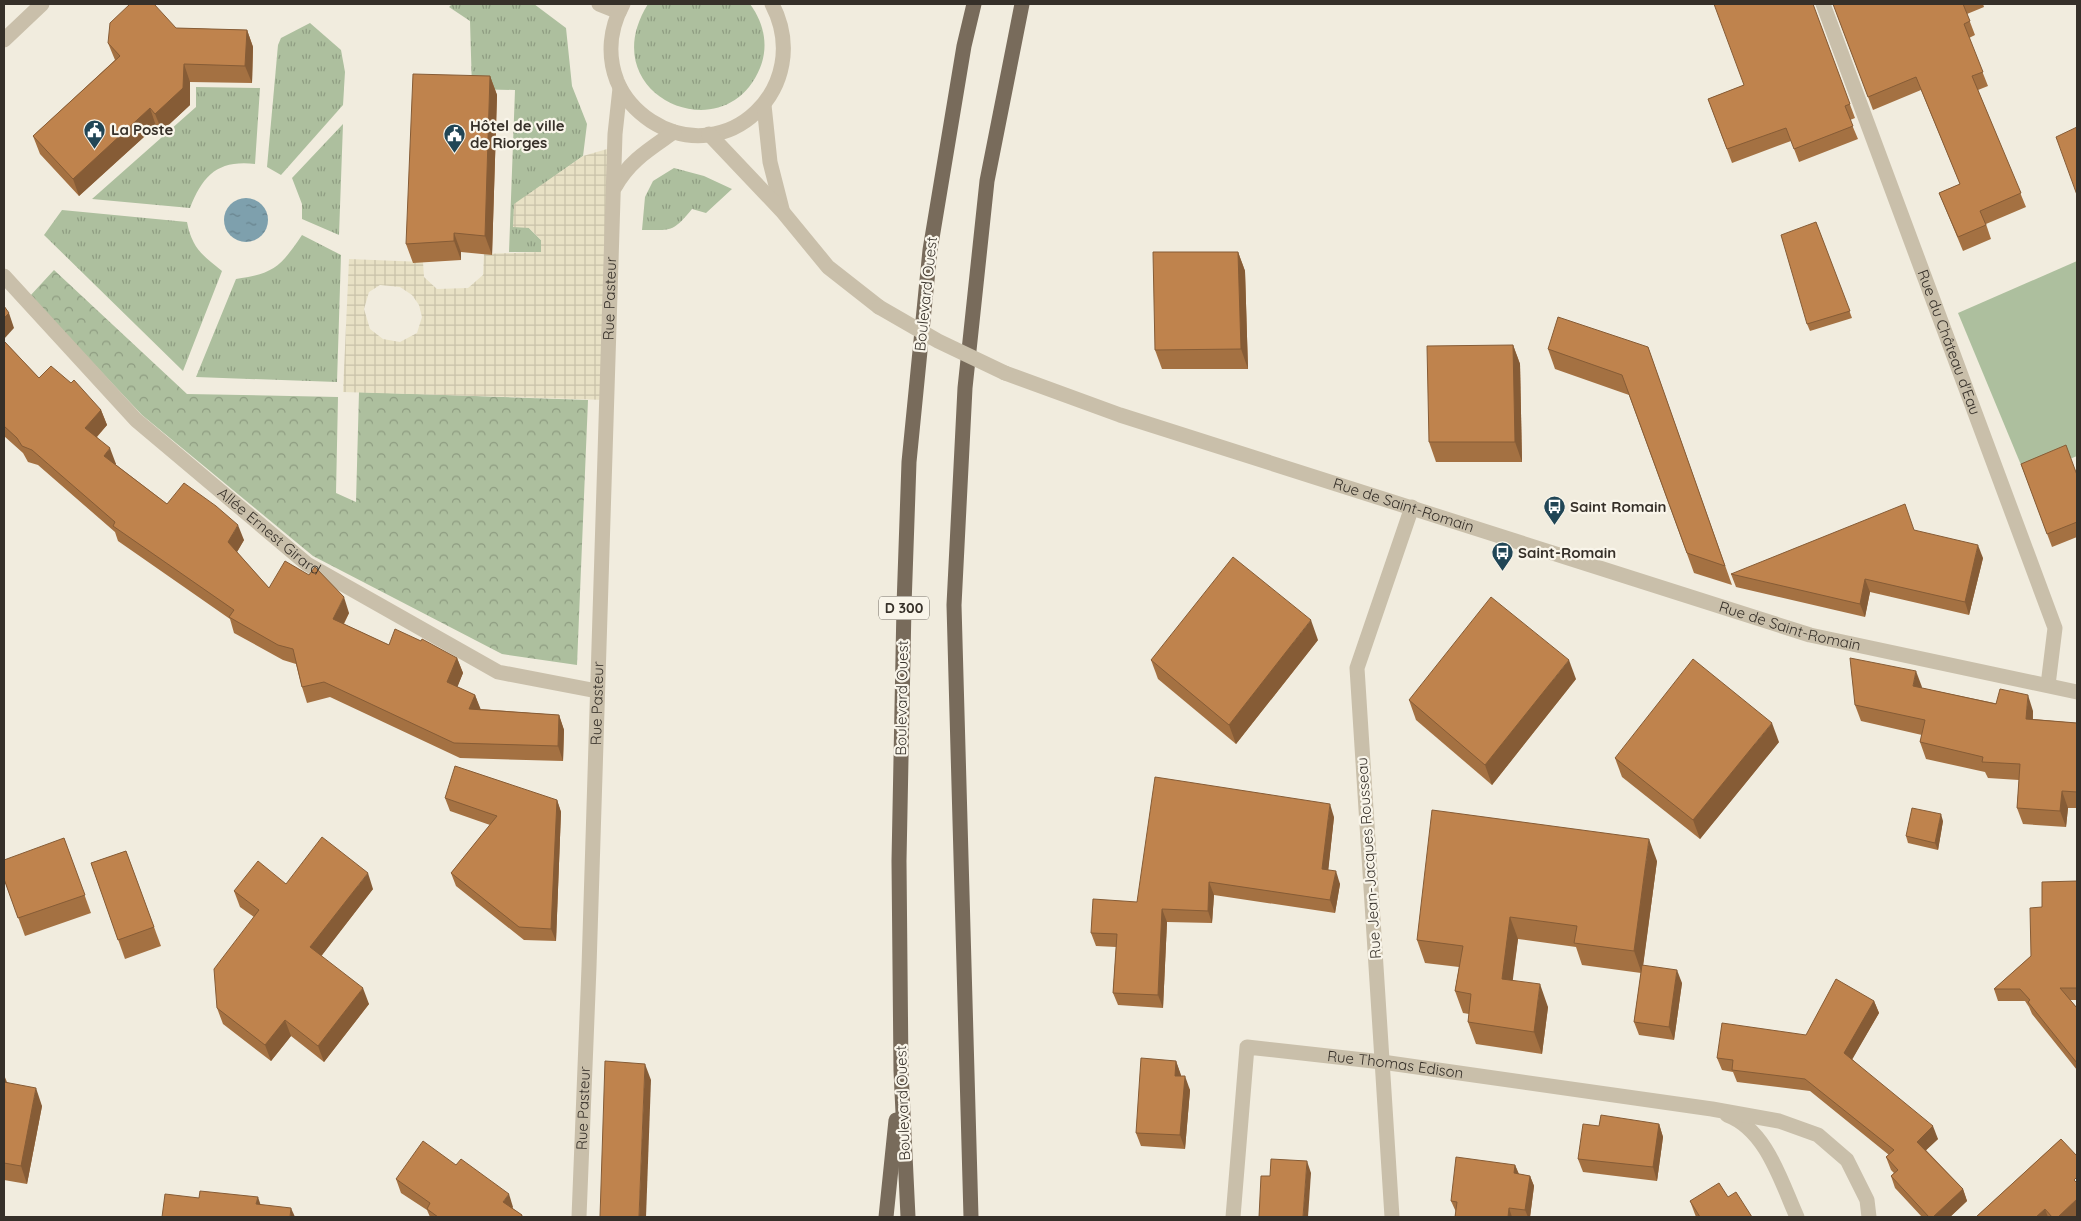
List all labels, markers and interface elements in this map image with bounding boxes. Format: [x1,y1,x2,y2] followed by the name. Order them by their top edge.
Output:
[470,116,565,152] place label: Hôtel de ville de Riorges
[83,118,107,149] public building icon: La Poste
[111,120,174,139] place label: La Poste
[442,123,466,154] public building icon: Hôtel de ville de Riorges
[910,236,941,352] street label: Boulevard Ouest
[599,256,620,341] street label: Rue Pasteur
[1914,267,1985,418] street label: Rue du Château d'Eau
[1331,474,1476,536] street label: Rue de Saint-Romain
[214,483,324,579] street label: Allée Ernest Girard
[1542,495,1566,526] bus stop icon: Saint Romain
[1570,497,1667,516] place label: Saint Romain
[1490,541,1514,572] bus stop icon: Saint-Romain
[1518,543,1616,562] place label: Saint-Romain
[879,596,929,620] road number: D 300
[1717,597,1863,655] street label: Rue de Saint-Romain
[891,640,912,756] street label: Boulevard Ouest
[586,661,608,746] street label: Rue Pasteur
[1352,757,1385,959] street label: Rue Jean-Jacques Rousseau
[891,1045,914,1161] street label: Boulevard Ouest
[1326,1046,1465,1082] street label: Rue Thomas Edison
[572,1066,594,1150] street label: Rue Pasteur

